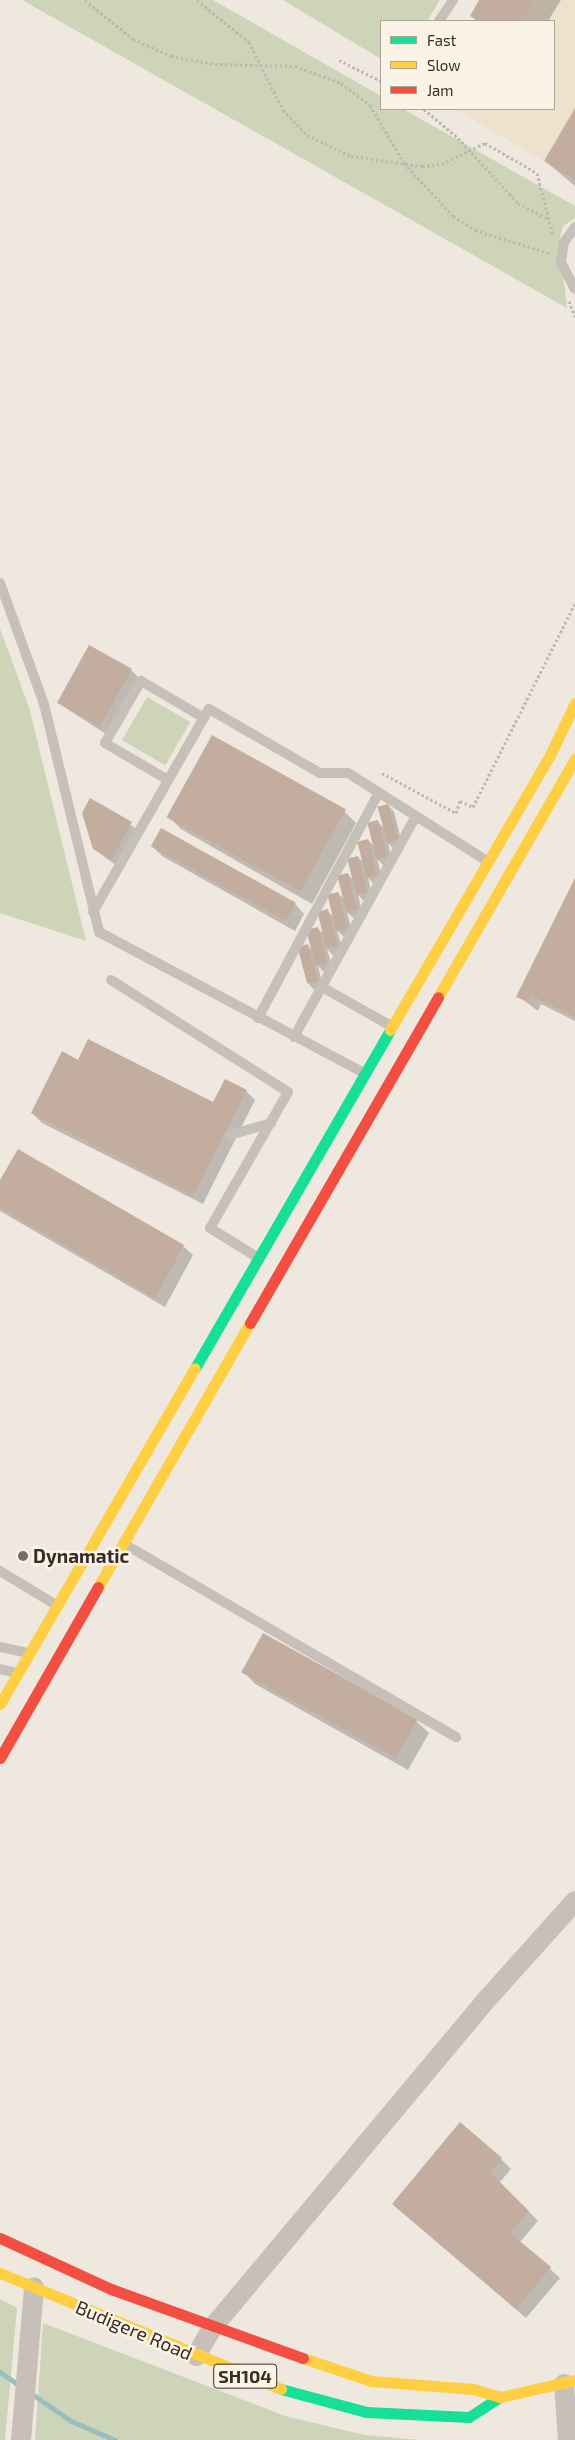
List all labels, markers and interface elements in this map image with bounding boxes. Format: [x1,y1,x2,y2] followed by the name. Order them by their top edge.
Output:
[380,20,555,110] legend
[427,31,456,49] text: Fast
[427,56,461,74] text: Slow
[427,81,453,99] text: Jam
[33,1545,129,1567] place label: Dynamatic
[17,1550,29,1562] marker: Dynamatic
[72,2295,196,2365] street label: Budigere Road
[212,2360,278,2392] road number: SH104

